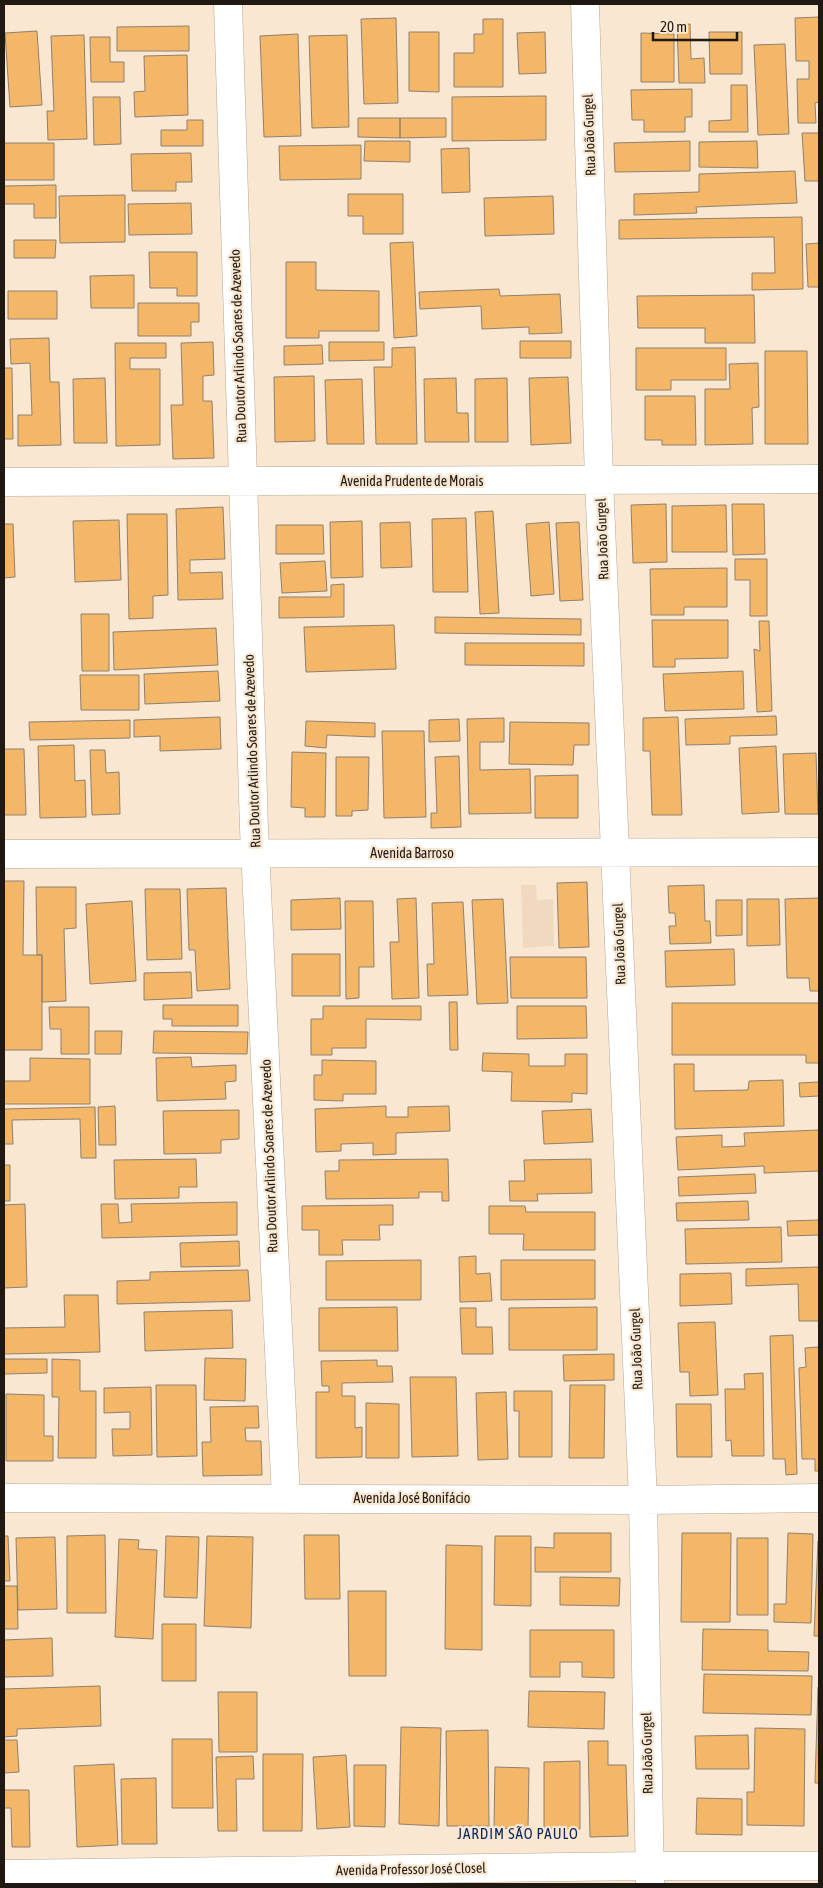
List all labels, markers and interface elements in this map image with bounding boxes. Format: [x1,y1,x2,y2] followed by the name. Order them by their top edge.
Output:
[653,10,737,42] scale bar
[660,18,687,35] text: 20 m
[580,93,598,176] street label: Rua João Gurgel
[227,249,249,443] street label: Rua Doutor Arlindo Soares de Azevedo
[340,473,484,489] street label: Avenida Prudente de Morais
[593,497,611,580] street label: Rua João Gurgel
[241,654,263,848] street label: Rua Doutor Arlindo Soares de Azevedo
[370,845,454,861] street label: Avenida Barroso
[610,902,628,985] street label: Rua João Gurgel
[258,1059,280,1253] street label: Rua Doutor Arlindo Soares de Azevedo
[627,1307,645,1390] street label: Rua João Gurgel
[354,1490,470,1506] street label: Avenida José Bonifácio
[638,1712,656,1794] street label: Rua João Gurgel
[457,1825,579,1842] district label: JARDIM SÃO PAULO
[336,1860,486,1878] street label: Avenida Professor José Closel

